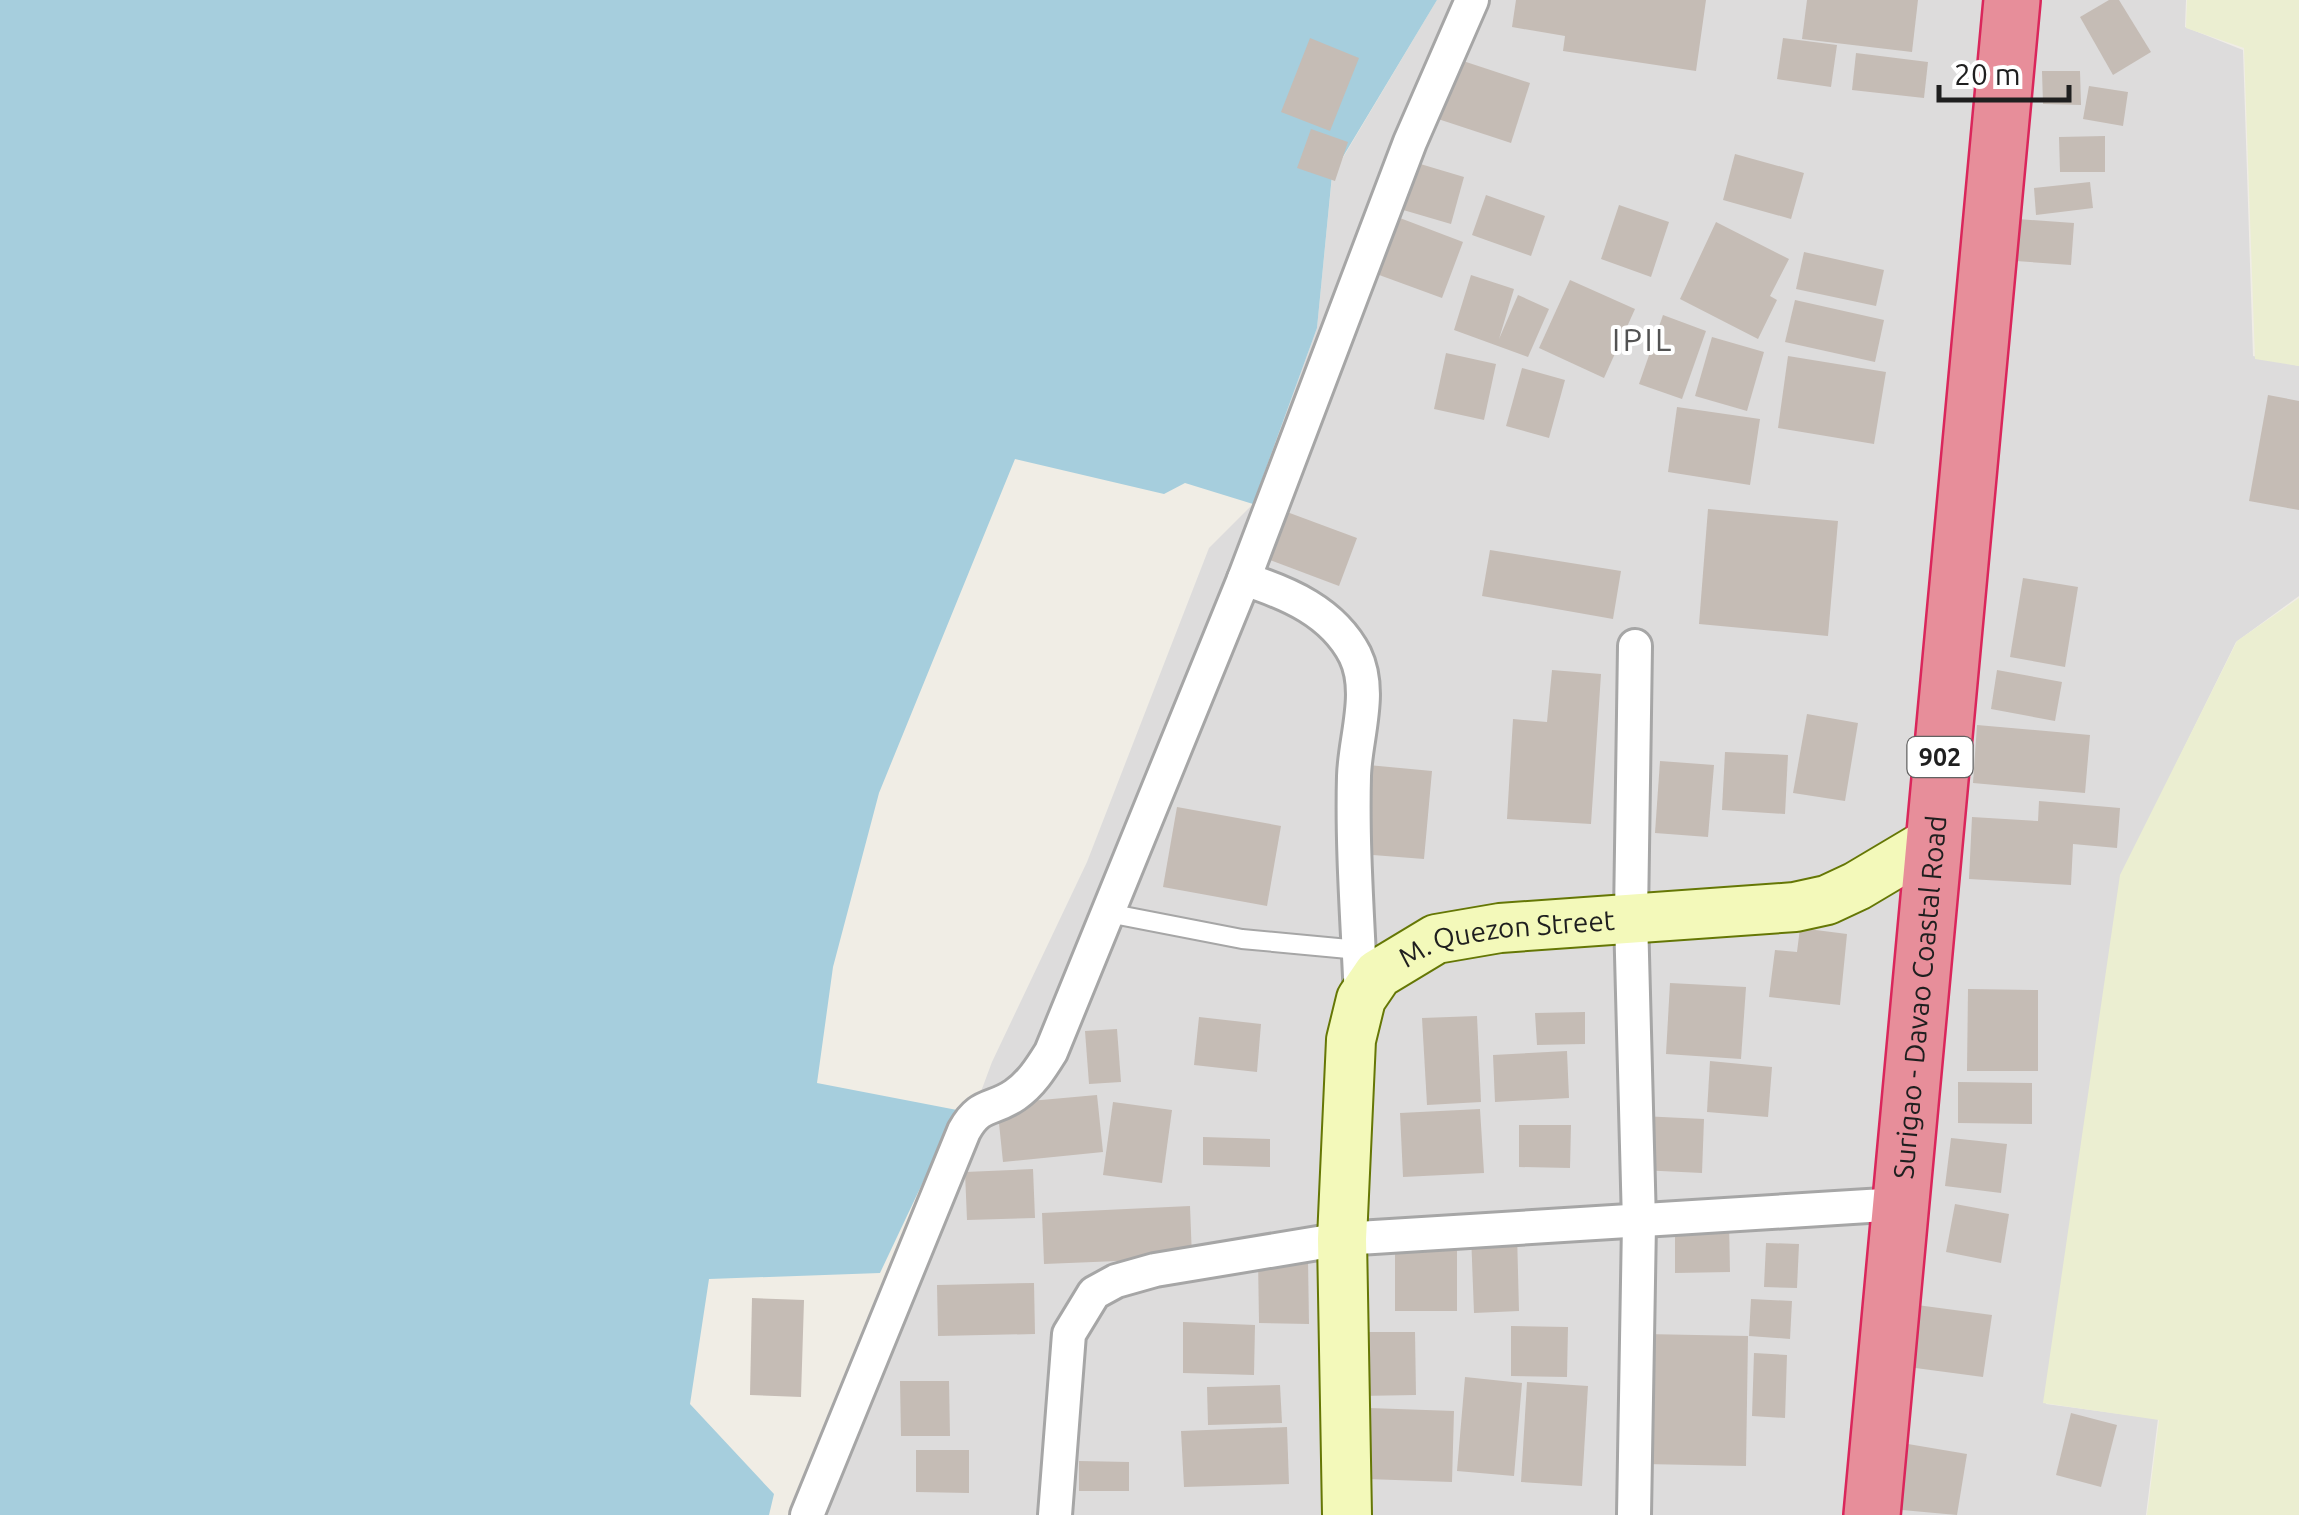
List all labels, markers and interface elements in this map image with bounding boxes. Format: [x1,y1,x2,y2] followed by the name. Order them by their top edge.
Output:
[1939,40,2069,102] scale bar
[1954,57,2021,91] text: 20 m
[1612,321,1674,357] district label: IPIL
[1908,737,1972,777] road number: 902
[1887,814,1952,1180] street label: Surigao - Davao Coastal Road
[1393,904,1616,973] street label: M. Quezon Street

